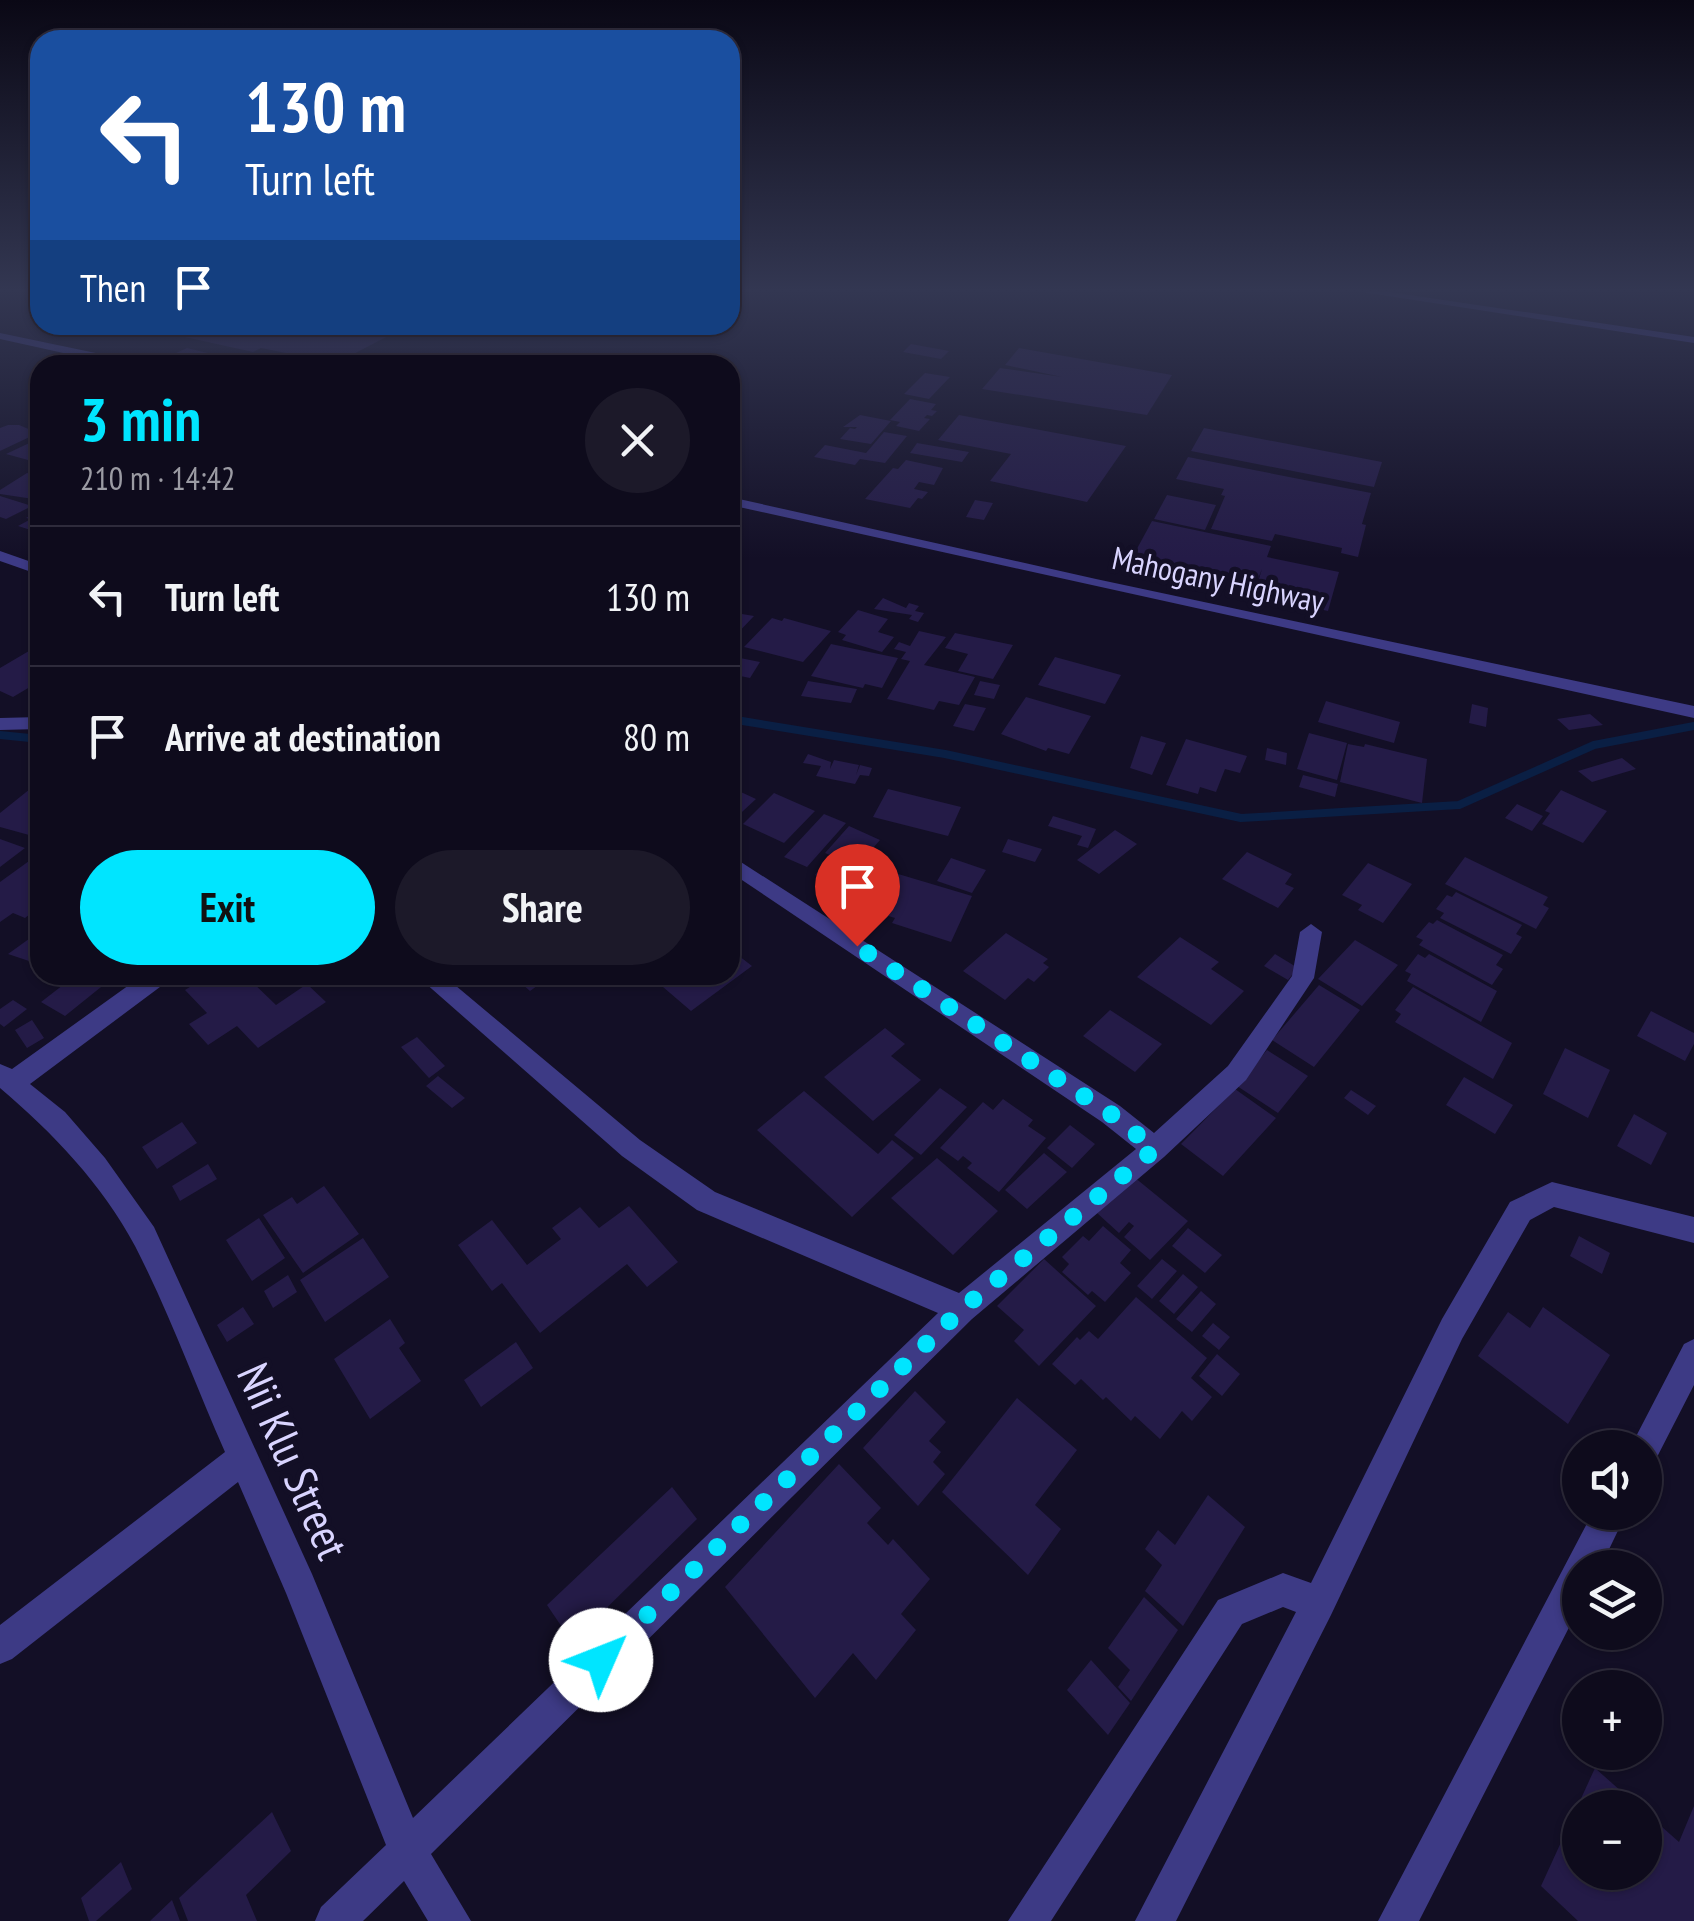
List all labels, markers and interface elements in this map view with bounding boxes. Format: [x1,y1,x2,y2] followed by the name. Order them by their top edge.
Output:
[245,61,406,151] text: 130 m
[80,70,210,200] icon: left
[245,149,375,207] text: Turn left
[166,260,221,315] icon: arrive
[80,263,146,312] text: Then
[80,380,201,458] text: 3 min
[585,388,690,493] button: close
[80,457,235,499] text: 210 m · 14:42
[1109,536,1328,622] street label: Mahogany Highway
[80,569,135,624] icon: left
[165,572,279,621] text: Turn left
[606,572,690,621] text: 130 m
[80,709,135,764] icon: arrive
[165,712,441,761] text: Arrive at destination
[623,712,690,761] text: 80 m
[815,844,900,947] pin
[80,850,375,965] button: Exit
[395,850,690,965] button: Share
[830,859,885,914] icon: arrive
[225,1354,363,1568] street label: Nii Klu Street
[1562,1430,1662,1890] map controls
[1562,1430,1662,1530] button: sound
[1562,1550,1662,1650] button: layers
[549,1608,653,1712] position arrow
[1562,1670,1662,1770] button: +
[1562,1790,1662,1890] button: −

